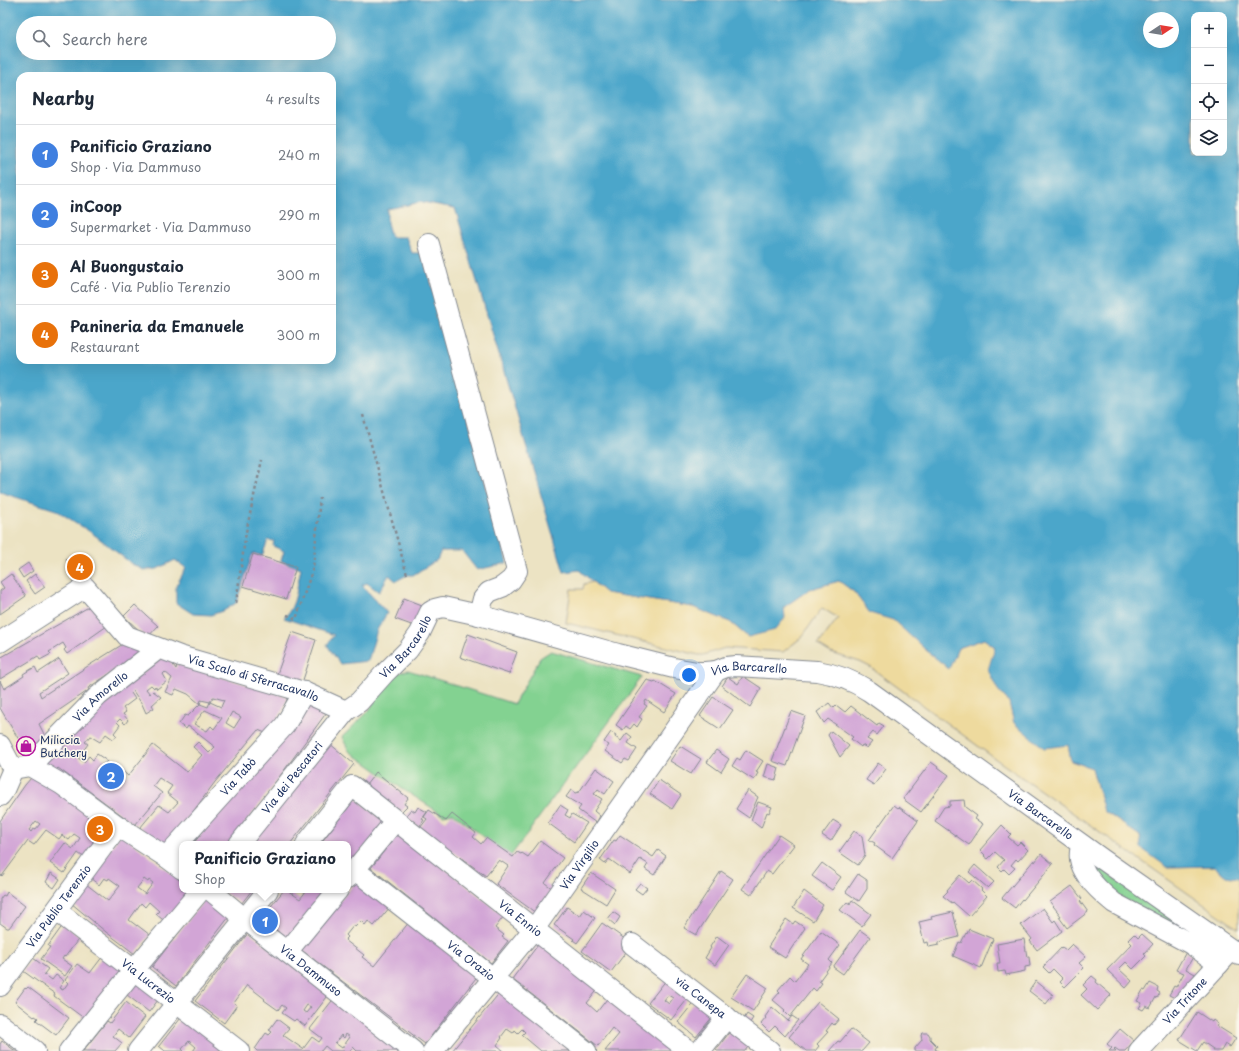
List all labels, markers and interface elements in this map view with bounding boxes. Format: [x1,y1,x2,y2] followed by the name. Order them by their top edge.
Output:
[1143,12,1179,48] north arrow
[1191,12,1227,156] map controls
[1191,12,1227,48] button: +
[16,16,336,60] search box
[30,27,52,49] icon: search
[62,27,148,50] text: Search here
[1191,48,1227,84] button: −
[1191,84,1227,120] button: locate
[32,85,94,111] text: Nearby
[266,89,320,108] text: 4 results
[1191,120,1227,156] button: layers
[70,134,212,157] text: Panificio Graziano
[42,145,48,164] text: 1
[278,145,320,164] text: 240 m
[70,157,201,176] text: Shop · Via Dammuso
[70,194,122,217] text: inCoop
[40,205,50,224] text: 2
[279,205,320,224] text: 290 m
[70,217,251,236] text: Supermarket · Via Dammuso
[70,254,184,277] text: Al Buongustaio
[41,265,49,284] text: 3
[276,265,320,284] text: 300 m
[70,277,231,296] text: Café · Via Publio Terenzio
[70,314,244,337] text: Panineria da Emanuele
[41,325,49,344] text: 4
[276,325,320,344] text: 300 m
[70,337,140,356] text: Restaurant
[67,552,93,582] pin: 4
[375,612,435,682] street label: Via Barcarello
[186,650,322,706] street label: Via Scalo di Sferracavallo
[710,657,788,679] street label: Via Barcarello
[679,665,699,685] your location
[68,667,131,725] street label: Via Amorello
[40,731,87,761] place label: Miliccia Butchery
[15,735,37,757] shop icon: Miliccia Butchery
[257,737,326,817] street label: Via dei Pescatori
[216,753,260,800] street label: Via Tabò
[98,761,124,791] pin: 2
[1005,785,1077,844] street label: Via Barcarello
[87,814,113,844] pin: 3
[555,836,603,893] street label: Via Virgilio
[179,841,351,893] popup
[194,846,336,869] text: Panificio Graziano
[22,861,95,951] street label: Via Publio Terenzio
[194,869,225,888] text: Shop
[495,895,546,940] street label: Via Ennio
[252,906,278,936] pin: 1
[443,936,499,985] street label: Via Orazio
[276,940,346,1000] street label: Via Dammuso
[118,954,179,1007] street label: Via Lucrezio
[672,972,730,1022] street label: via Canepa
[1159,973,1211,1028] street label: Via Tritone

